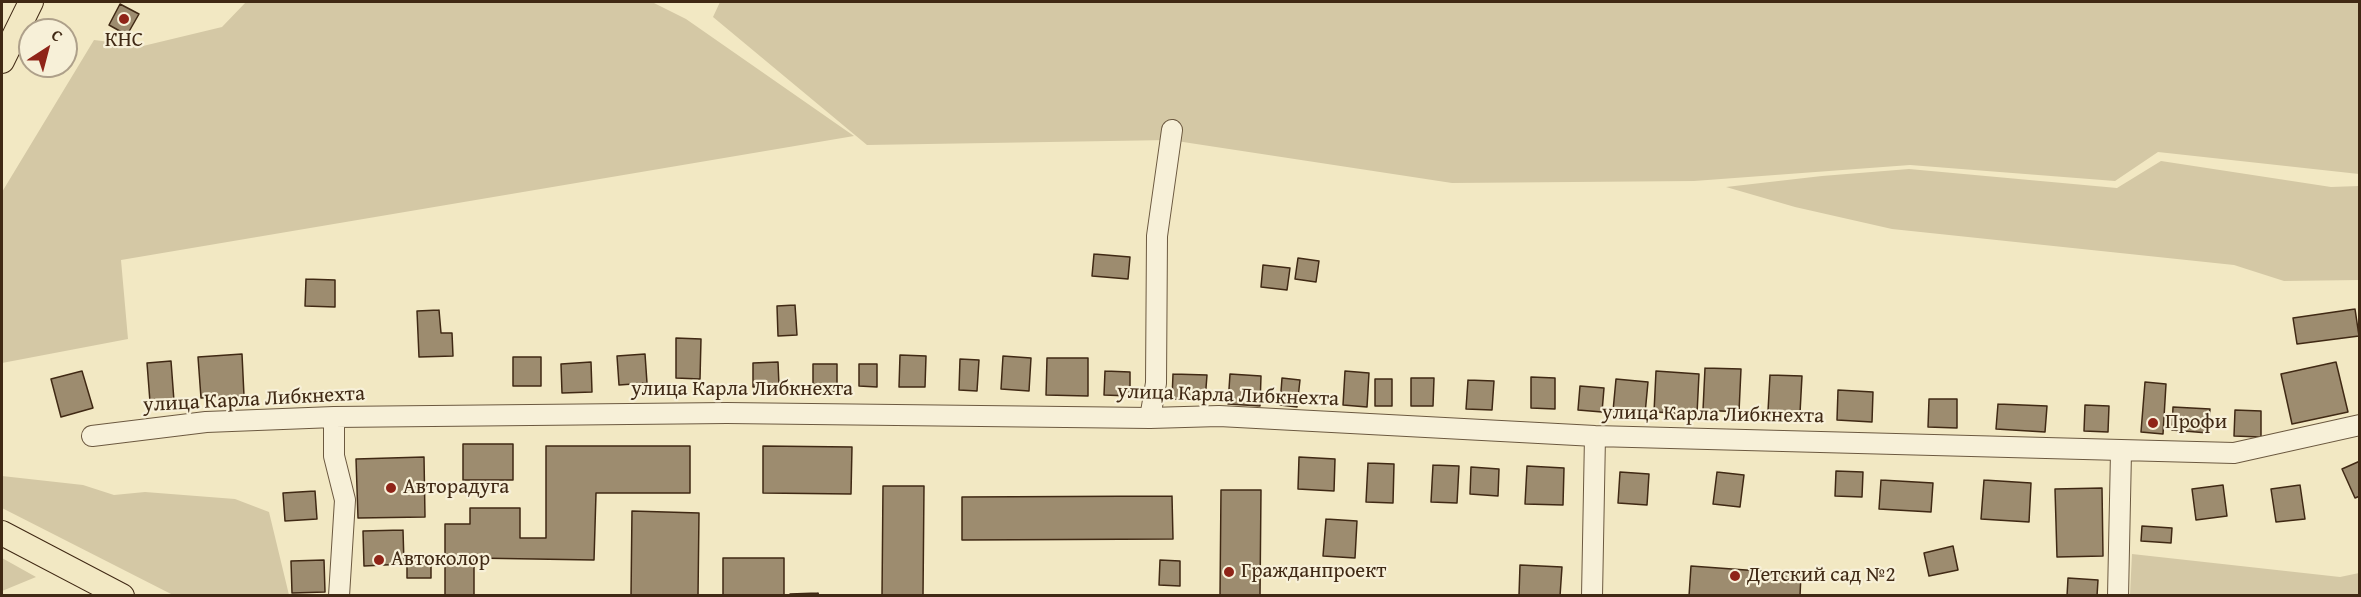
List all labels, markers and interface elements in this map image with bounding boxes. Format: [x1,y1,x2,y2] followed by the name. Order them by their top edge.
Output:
[117,12,131,26] marker: КНС
[18,18,78,78] north arrow
[47,23,68,47] text: С
[105,28,143,54] place label: КНС
[631,377,853,403] street label: улица Карла Либкнехта
[1117,380,1339,412] street label: улица Карла Либкнехта
[142,382,366,418] street label: улица Карла Либкнехта
[1602,400,1824,430] street label: улица Карла Либкнехта
[2165,410,2227,436] place label: Профи
[2146,416,2160,430] marker: Профи
[403,475,509,501] place label: Авторадуга
[384,481,398,495] marker: Авторадуга
[391,547,490,573] place label: Автоколор
[372,553,386,567] marker: Автоколор
[1241,559,1386,585] place label: Гражданпроект
[1747,563,1896,589] place label: Детский сад №2
[1222,565,1236,579] marker: Гражданпроект
[1728,569,1742,583] marker: Детский сад №2

